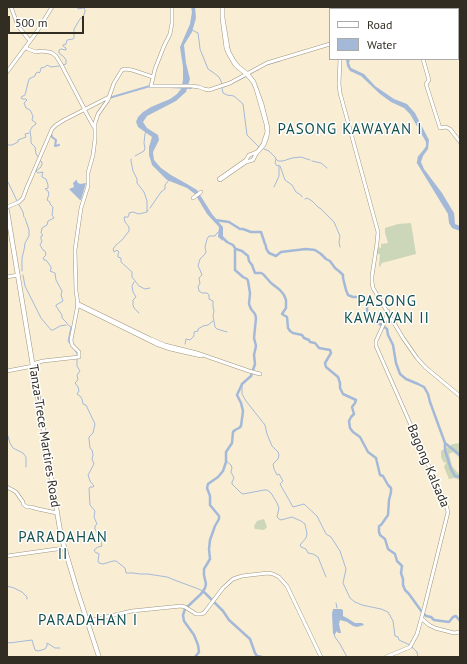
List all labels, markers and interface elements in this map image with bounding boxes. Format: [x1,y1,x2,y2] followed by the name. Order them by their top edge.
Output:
[10,8,86,34] scale bar
[329,8,459,60] legend
[15,15,48,30] text: 500 m
[367,17,392,32] text: Road
[367,37,397,52] text: Water
[277,121,423,139] district label: PASONG KAWAYAN I
[344,293,430,328] district label: PASONG KAWAYAN II
[25,363,63,509] street label: Tanza-Trece Martires Road
[403,422,453,510] street label: Bagong Kalsada
[18,529,108,564] district label: PARADAHAN II
[38,612,138,630] district label: PARADAHAN I

